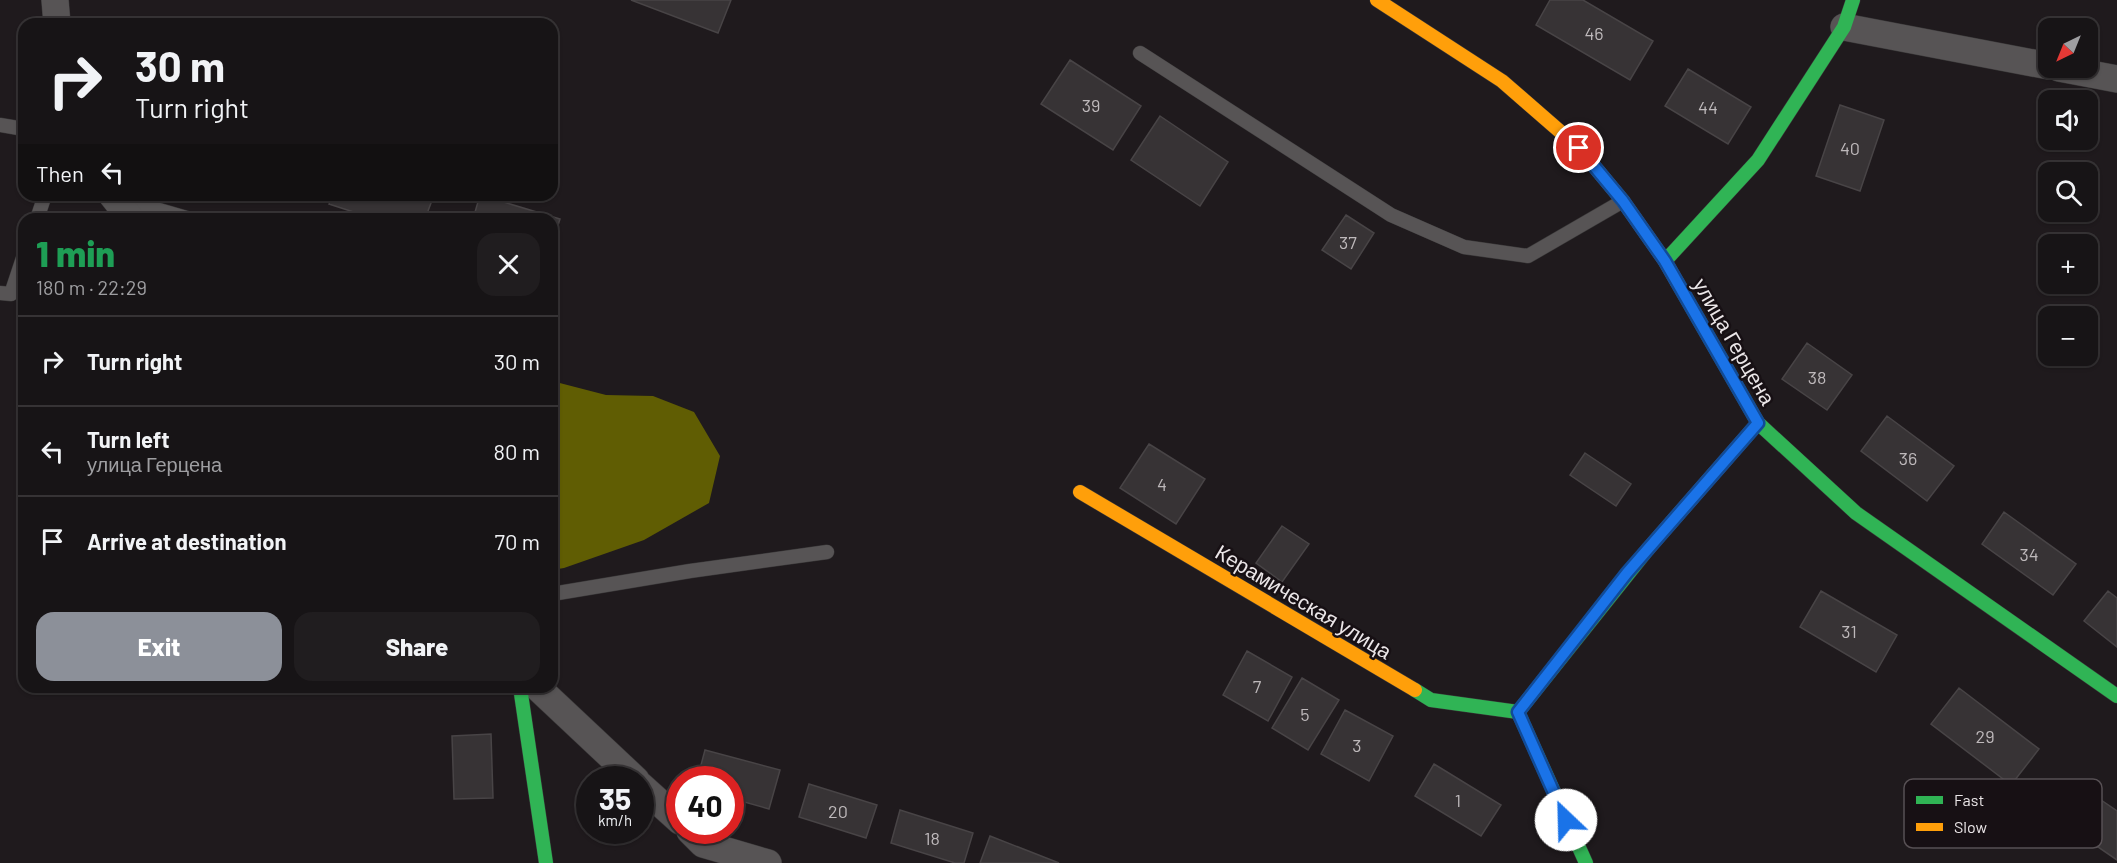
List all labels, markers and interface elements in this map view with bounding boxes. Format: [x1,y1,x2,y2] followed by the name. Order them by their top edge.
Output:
[2038,18,2098,78] north arrow
[2038,18,2098,366] map controls
[1584,22,1604,44] house number: 46
[135,40,225,90] text: 30 m
[36,42,114,120] icon: right
[2038,90,2098,150] button: sound
[135,91,249,123] text: Turn right
[1082,94,1100,116] house number: 39
[1698,96,1718,118] house number: 44
[1553,122,1604,173] pin
[1562,131,1595,164] icon: arrive
[1840,137,1860,159] house number: 40
[96,156,129,189] icon: left
[36,160,84,186] text: Then
[2038,162,2098,222] button: search
[36,231,115,274] text: 1 min
[1339,231,1357,253] house number: 37
[477,233,540,296] button: close
[2038,234,2098,294] button: +
[1689,273,1781,409] street label: улица Герцена
[36,275,147,299] text: 180 m · 22:29
[2038,306,2098,366] button: −
[36,345,69,378] icon: right
[87,348,182,374] text: Turn right
[494,348,540,374] text: 30 m
[1808,366,1826,388] house number: 38
[87,426,170,452] text: Turn left
[36,435,69,468] icon: left
[494,438,540,464] text: 80 m
[1899,447,1917,469] house number: 36
[87,452,222,476] text: улица Герцена
[1157,473,1167,495] house number: 4
[36,525,69,558] icon: arrive
[87,528,286,554] text: Arrive at destination
[495,528,540,554] text: 70 m
[1211,538,1397,664] street label: Керамическая улица
[2019,543,2039,565] house number: 34
[36,612,282,681] button: Exit
[294,612,540,681] button: Share
[1841,620,1857,642] house number: 31
[1253,675,1262,697] house number: 7
[1300,703,1310,725] house number: 5
[1975,725,1995,747] house number: 29
[1352,734,1362,756] house number: 3
[666,766,744,844] speed limit sign: 40
[1904,779,2102,848] legend
[599,780,631,816] text: 35
[1534,788,1598,852] position arrow
[1455,789,1461,811] house number: 1
[1954,790,1984,809] text: Fast
[828,800,848,822] house number: 20
[598,811,632,829] text: km/h
[1954,817,1987,836] text: Slow
[924,827,940,849] house number: 18

